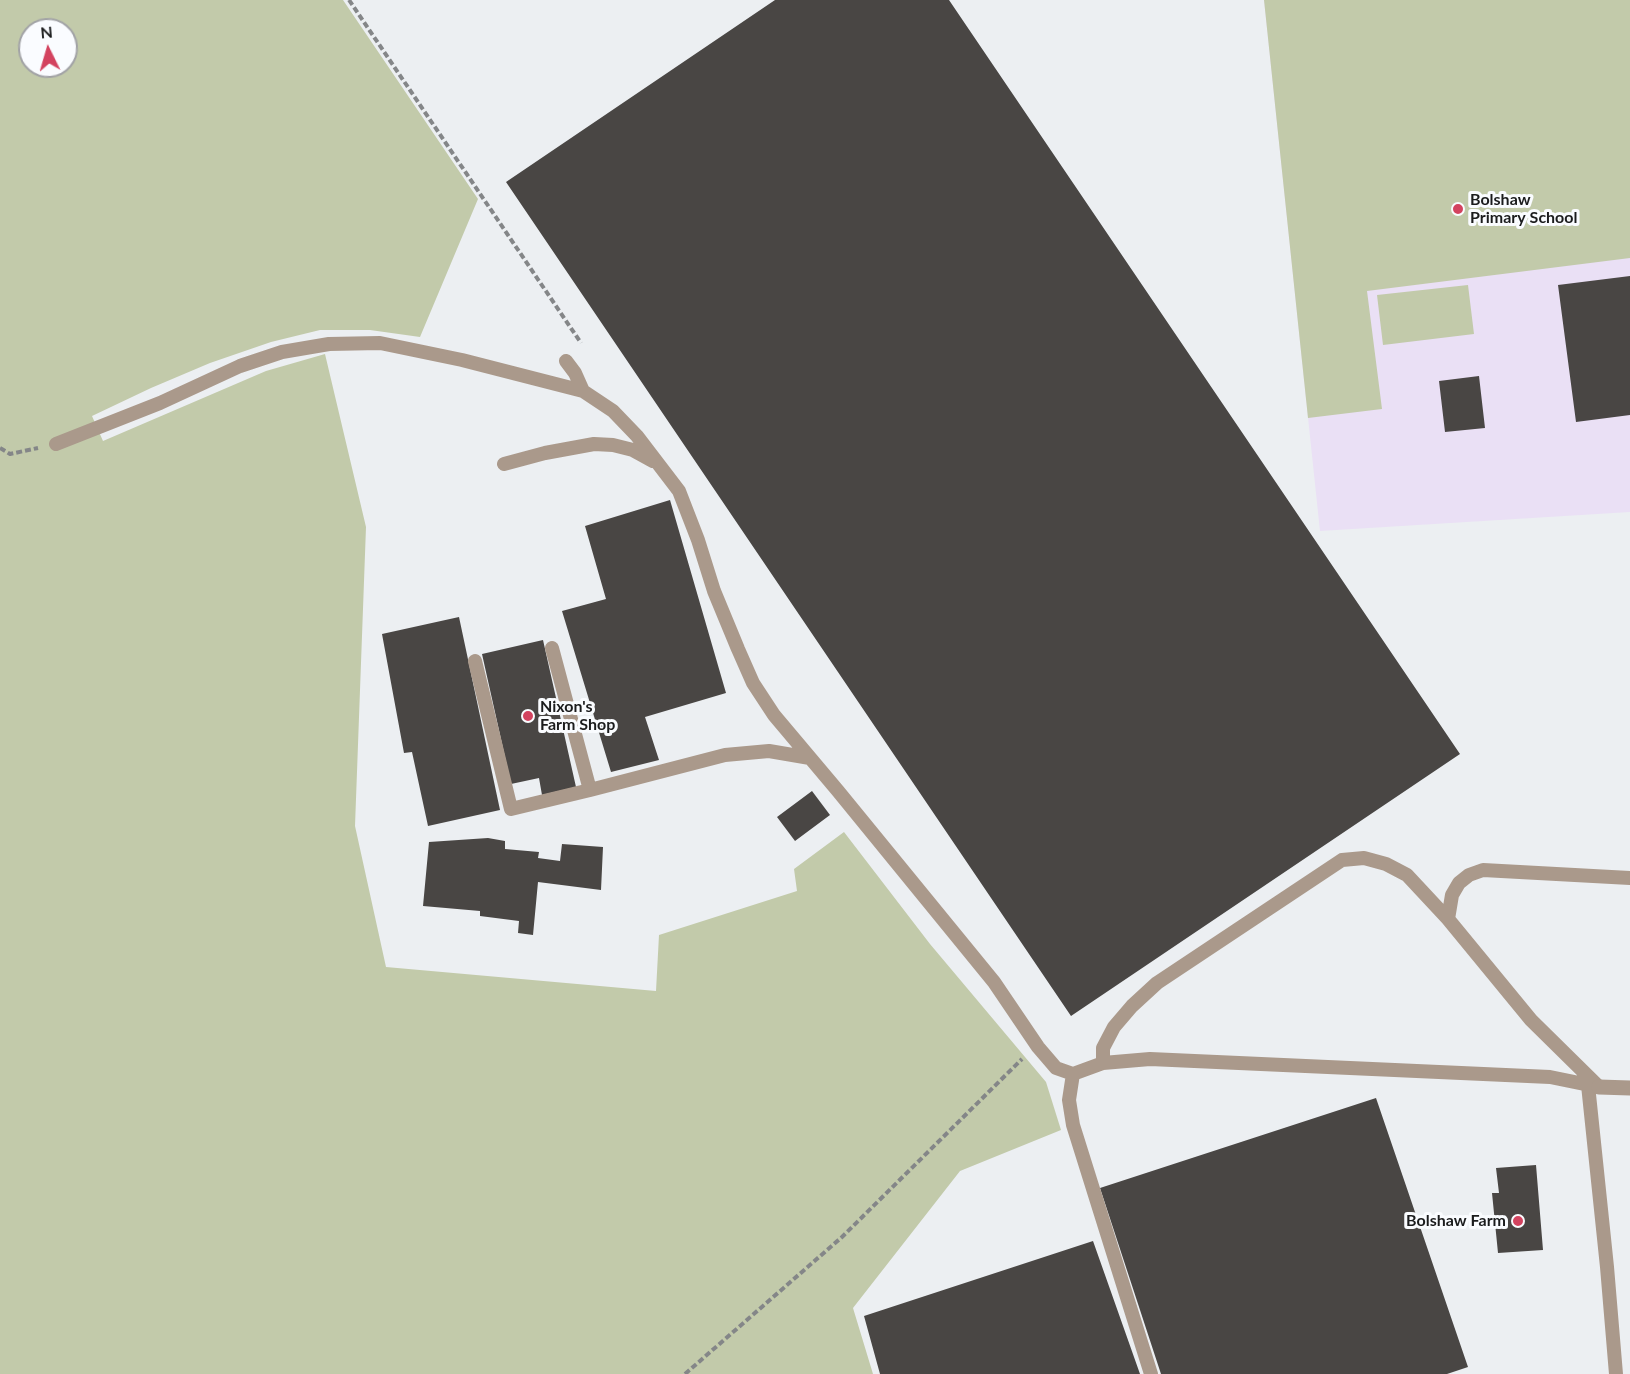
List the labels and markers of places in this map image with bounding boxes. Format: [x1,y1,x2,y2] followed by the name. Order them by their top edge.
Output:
[1470,190,1577,228] place label: Bolshaw Primary School
[1451,202,1465,216] marker: Bolshaw Primary School
[540,697,615,735] place label: Nixon's Farm Shop
[521,709,535,723] marker: Nixon's Farm Shop
[1406,1211,1506,1231] place label: Bolshaw Farm
[1511,1214,1525,1228] marker: Bolshaw Farm

